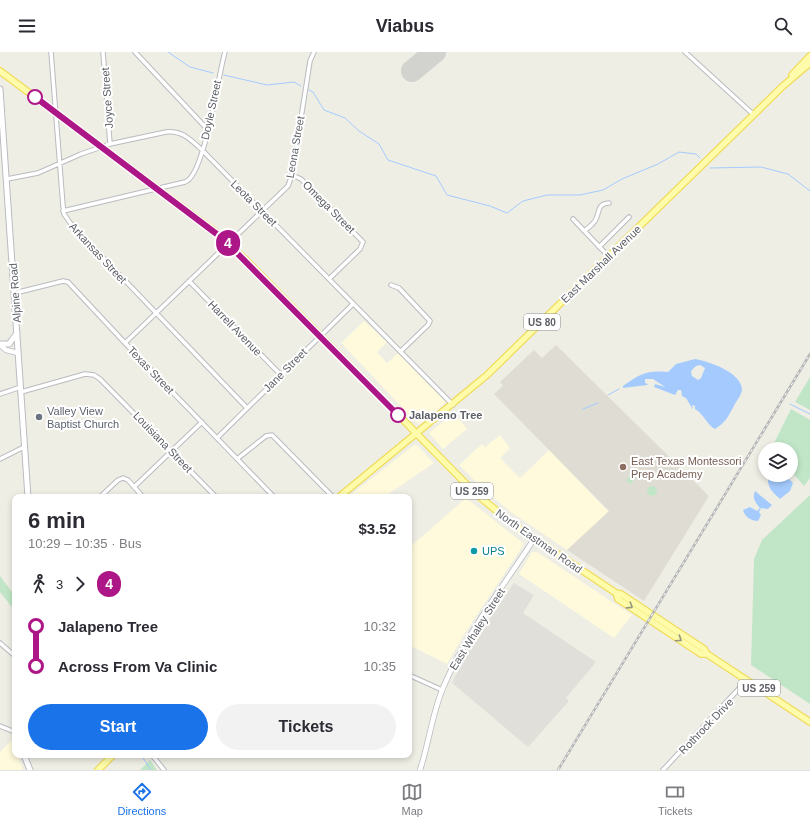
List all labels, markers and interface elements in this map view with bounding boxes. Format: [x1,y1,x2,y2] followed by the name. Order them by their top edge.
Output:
[16,15,38,37] icon: menu
[772,15,794,37] icon: search
[376,16,434,36] text: Viabus
[99,67,115,129] street label: Joyce Street
[199,79,223,141] street label: Doyle Street
[27,89,43,105] unlabelled marker
[284,115,306,179] street label: Leona Street
[229,178,279,228] street label: Leota Street
[301,179,357,235] street label: Omega Street
[67,220,129,286] street label: Arkansas Street
[559,223,643,305] street label: East Marshall Avenue
[215,230,241,256] line badge: 4
[224,235,232,251] text: 4
[7,263,23,323] street label: Alpine Road
[206,298,264,358] street label: Harrell Avenue
[524,314,560,330] road number: US 80
[125,344,177,396] street label: Texas Street
[261,346,309,394] street label: Jane Street
[47,405,119,430] place label: Valley View Baptist Church
[390,407,406,423] marker: Jalapeno Tree
[131,409,195,475] street label: Louisiana Street
[409,409,482,421] place label: Jalapeno Tree
[34,412,44,422] marker: Valley View Baptist Church
[758,442,798,482] map controls
[758,442,798,482] button: layers
[631,455,741,480] place label: East Texas Montessori Prep Academy
[618,462,628,472] marker: East Texas Montessori Prep Academy
[451,483,493,499] road number: US 259
[493,507,585,575] street label: North Eastman Road
[28,508,85,533] text: 6 min
[358,520,396,537] text: $3.52
[28,536,141,551] text: 10:29 – 10:35 · Bus
[482,545,505,557] place label: UPS
[469,546,479,556] marker: UPS
[28,573,50,595] icon: walk
[69,573,91,595] icon: forward
[105,576,113,592] text: 4
[56,577,63,592] text: 3
[447,586,507,672] street label: East Whaley Street
[626,601,633,609] one-way arrow
[58,618,158,635] text: Jalapeno Tree
[363,619,396,634] text: 10:32
[675,634,682,642] one-way arrow
[58,658,217,675] text: Across From Va Clinic
[363,659,396,674] text: 10:35
[738,680,780,696] road number: US 259
[676,696,736,756] street label: Rothrock Drive
[28,704,208,750] button: Start
[216,704,396,750] button: Tickets
[117,781,166,817] tab: Directions
[401,781,423,817] tab: Map
[658,781,693,817] tab: Tickets

